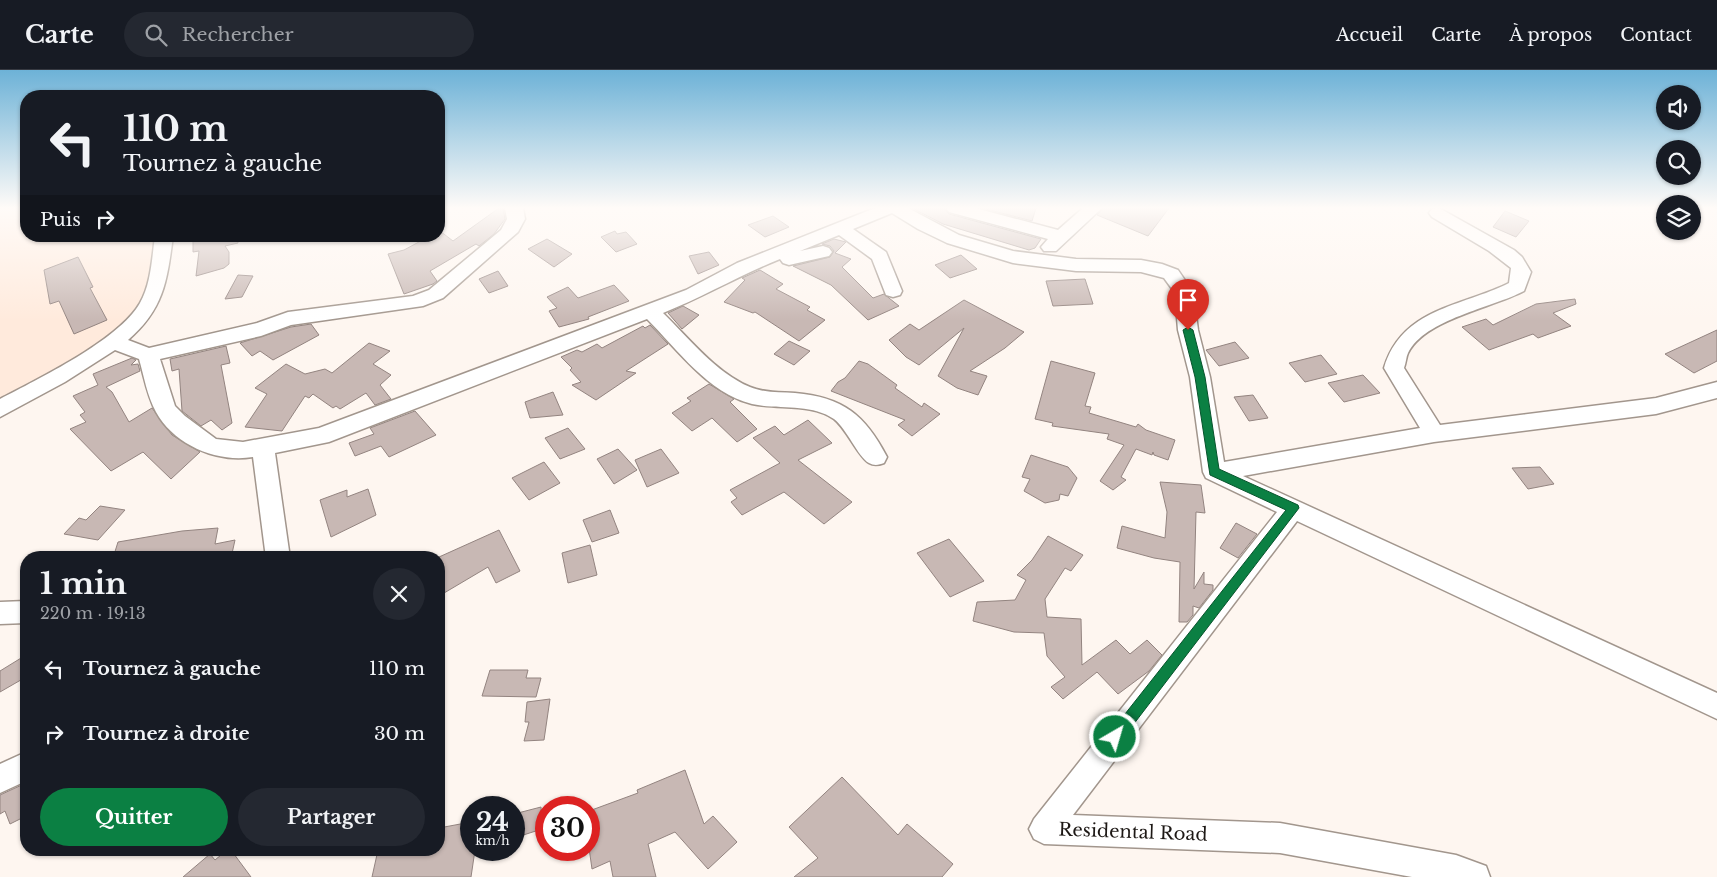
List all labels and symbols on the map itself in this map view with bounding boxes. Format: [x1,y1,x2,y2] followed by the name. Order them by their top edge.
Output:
[1167,279,1209,330] pin
[1088,710,1140,762] position arrow
[535,796,600,861] speed limit sign: 30
[1058,818,1208,846] street label: Residental Road

